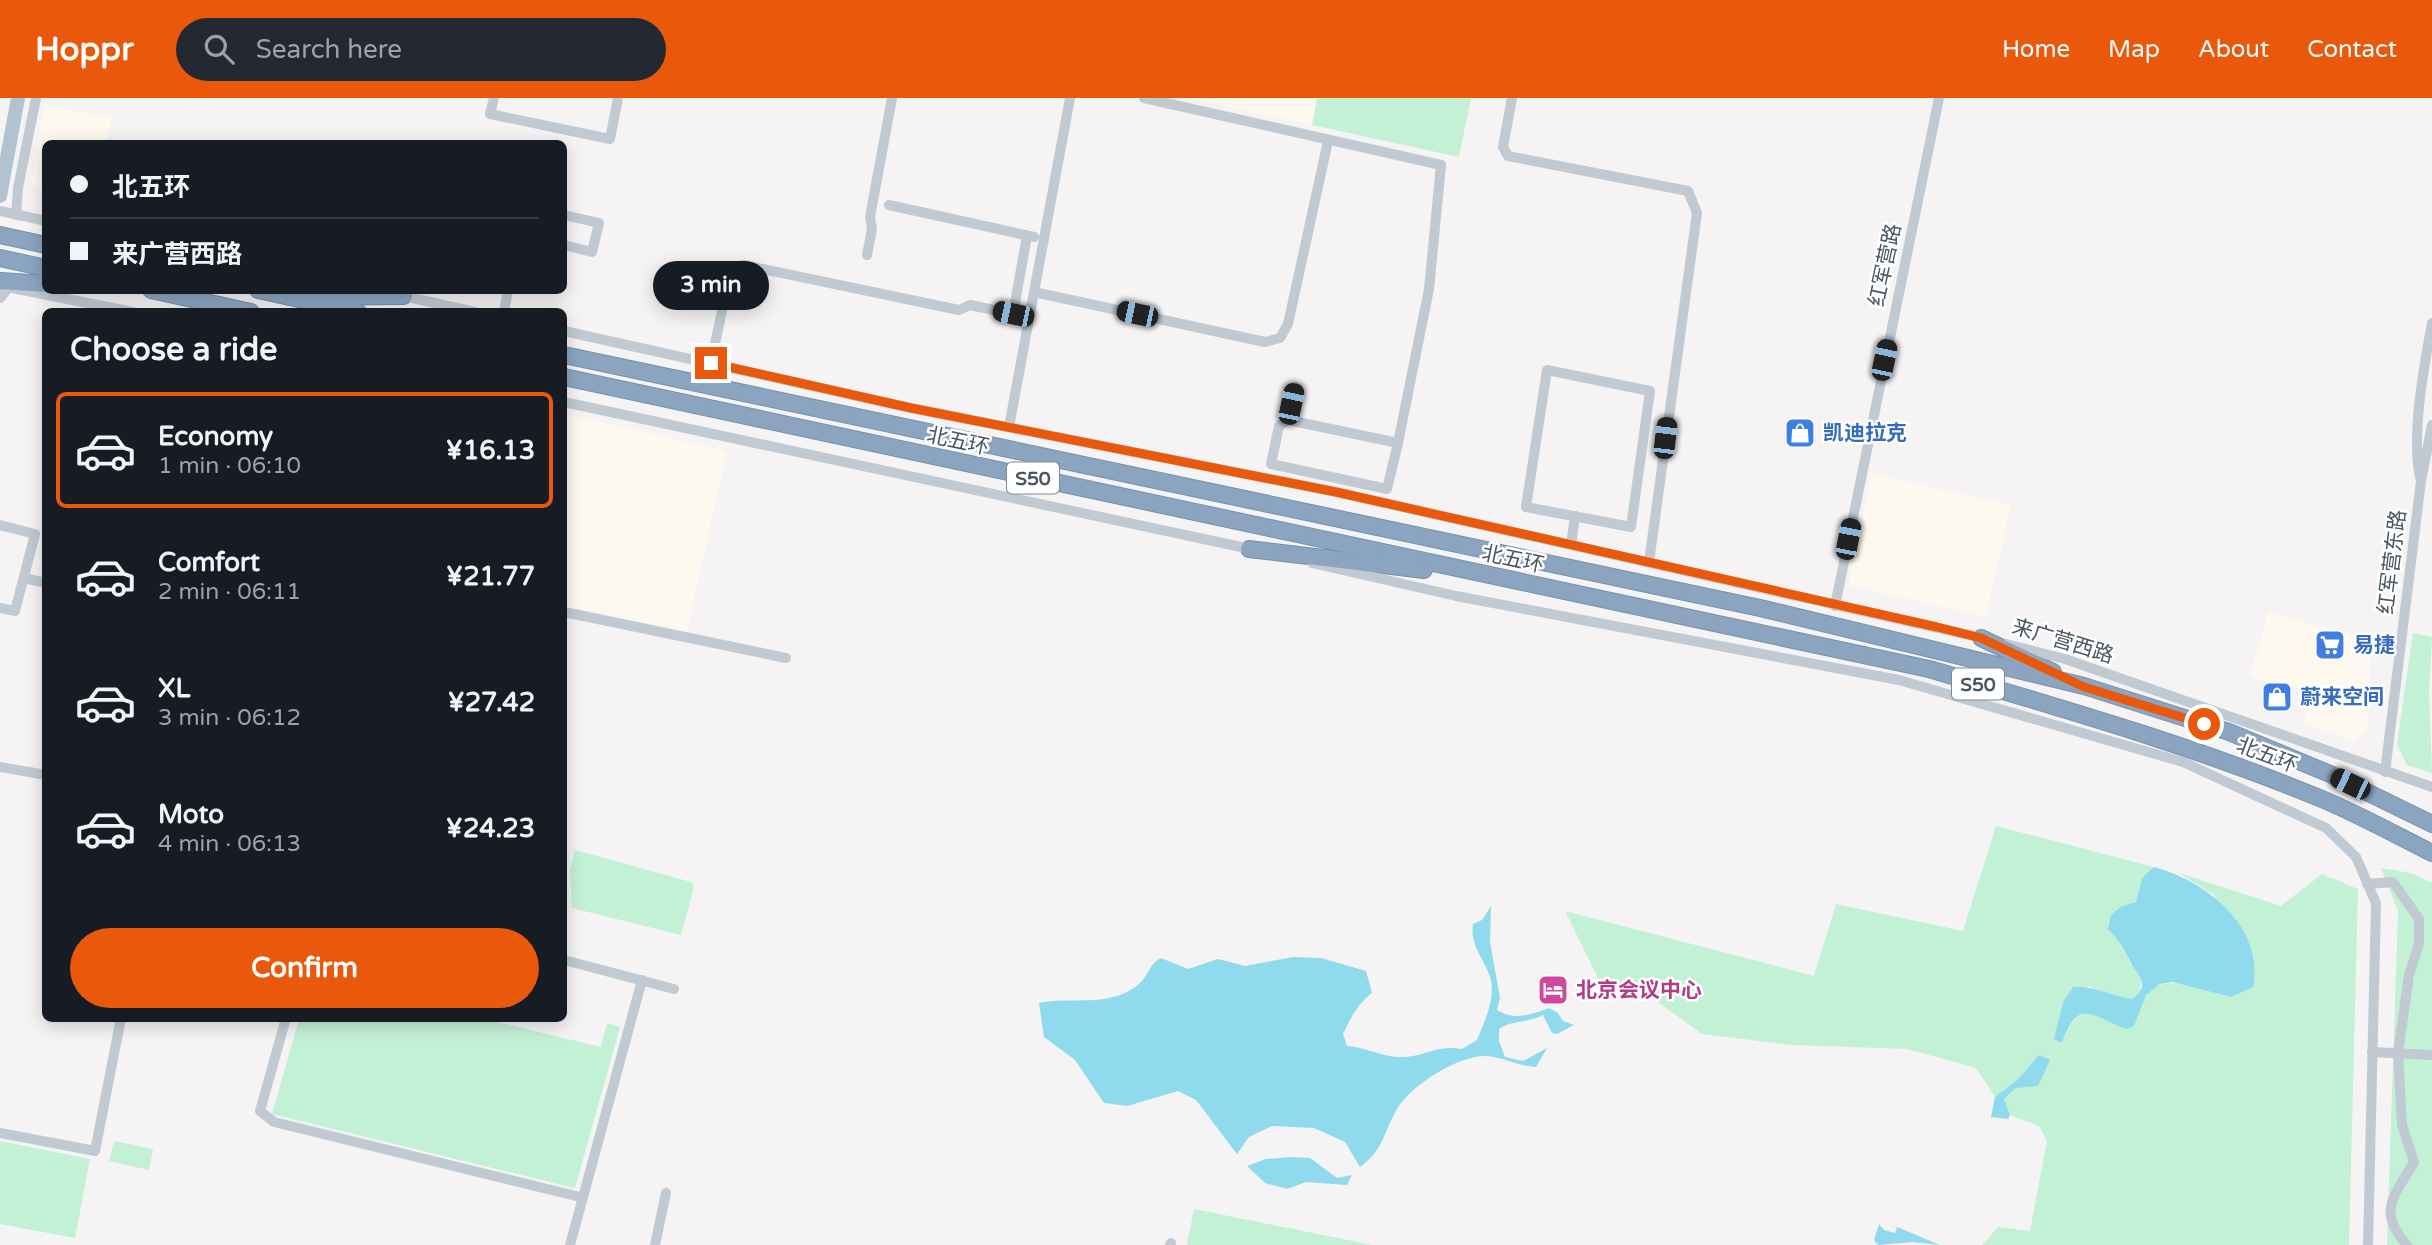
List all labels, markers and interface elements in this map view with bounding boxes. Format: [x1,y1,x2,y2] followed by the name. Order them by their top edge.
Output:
[176,18,666,81] search box
[35,30,134,69] text: Hoppr
[200,30,238,68] icon: search
[256,34,402,65] text: Search here
[2002,35,2070,64] text: Home
[2108,35,2160,64] text: Map
[2198,35,2269,64] text: About
[2307,35,2397,64] text: Contact
[112,172,190,203] text: 北五环
[1865,221,1906,309] street label: 红军营路
[112,239,242,270] text: 来广营西路
[653,261,769,310] callout: 3 min
[680,271,742,299] text: 3 min
[991,299,1036,329] car
[1115,299,1160,329] car
[70,331,277,369] text: Choose a ride
[1870,337,1899,383] car
[695,347,727,379] route end
[1277,381,1306,427] car
[1653,416,1678,460] car
[1783,416,1817,450] shop icon: 凯迪拉克
[74,419,137,482] icon: car
[158,421,273,452] text: Economy
[1823,421,1907,446] place label: 凯迪拉克
[924,423,991,460] street label: 北五环
[446,435,535,466] text: ¥16.13
[158,452,301,480] text: 1 min · 06:10
[1007,462,1059,494] road number: S50
[2374,508,2411,616] street label: 红军营东路
[1834,516,1863,562] car
[1479,541,1546,578] street label: 北五环
[74,545,137,608] icon: car
[158,547,260,578] text: Comfort
[446,561,535,592] text: ¥21.77
[158,578,301,606] text: 2 min · 06:11
[2009,614,2117,669] street label: 来广营西路
[2313,628,2347,662] supermarket icon: 易捷
[2353,633,2395,658] place label: 易捷
[1952,668,2004,699] road number: S50
[74,671,137,734] icon: car
[158,673,190,704] text: XL
[2260,680,2294,714] shop icon: 蔚来空间
[2300,685,2384,710] place label: 蔚来空间
[448,687,535,718] text: ¥27.42
[158,704,301,732] text: 3 min · 06:12
[2188,708,2220,740] route start
[2233,733,2301,778] street label: 北五环
[2327,765,2374,803] car
[74,797,137,860] icon: car
[158,799,224,830] text: Moto
[446,813,535,844] text: ¥24.23
[158,830,301,858] text: 4 min · 06:13
[70,928,539,1008] button: Confirm
[1536,973,1570,1007] hotel icon: 北京会议中心
[1576,978,1702,1003] place label: 北京会议中心

